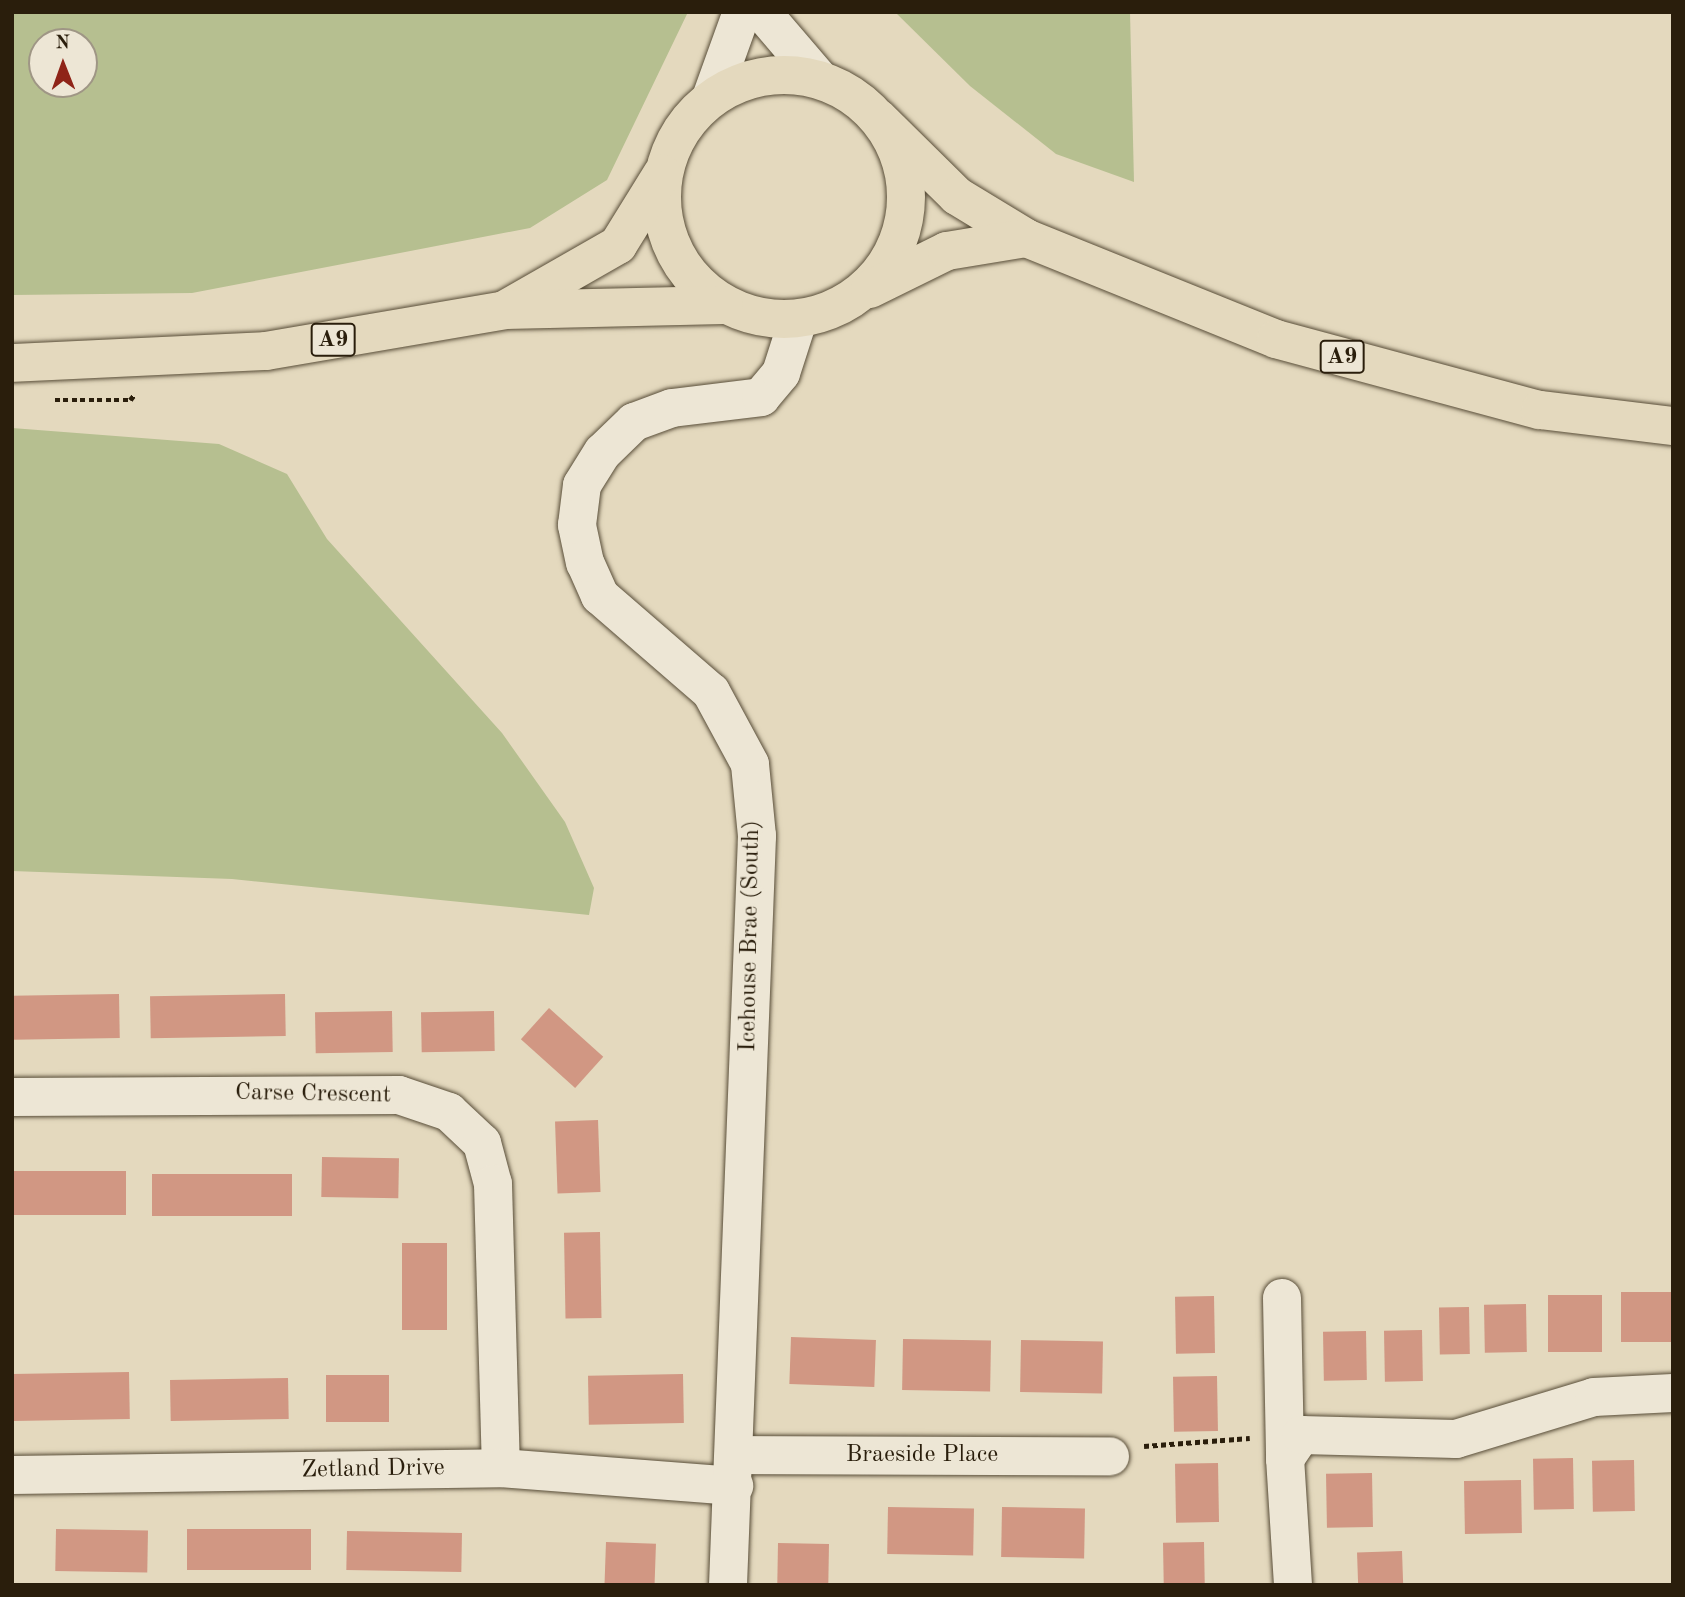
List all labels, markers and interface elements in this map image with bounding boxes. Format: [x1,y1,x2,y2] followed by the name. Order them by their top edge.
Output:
[28,28,98,98] north arrow
[55,34,70,53] text: N
[310,320,356,360] road number: A9
[1319,338,1365,376] road number: A9
[735,820,767,1052] street label: Icehouse Brae (South)
[235,1079,391,1111] street label: Carse Crescent
[846,1442,998,1470] street label: Braeside Place
[301,1454,445,1486] street label: Zetland Drive

